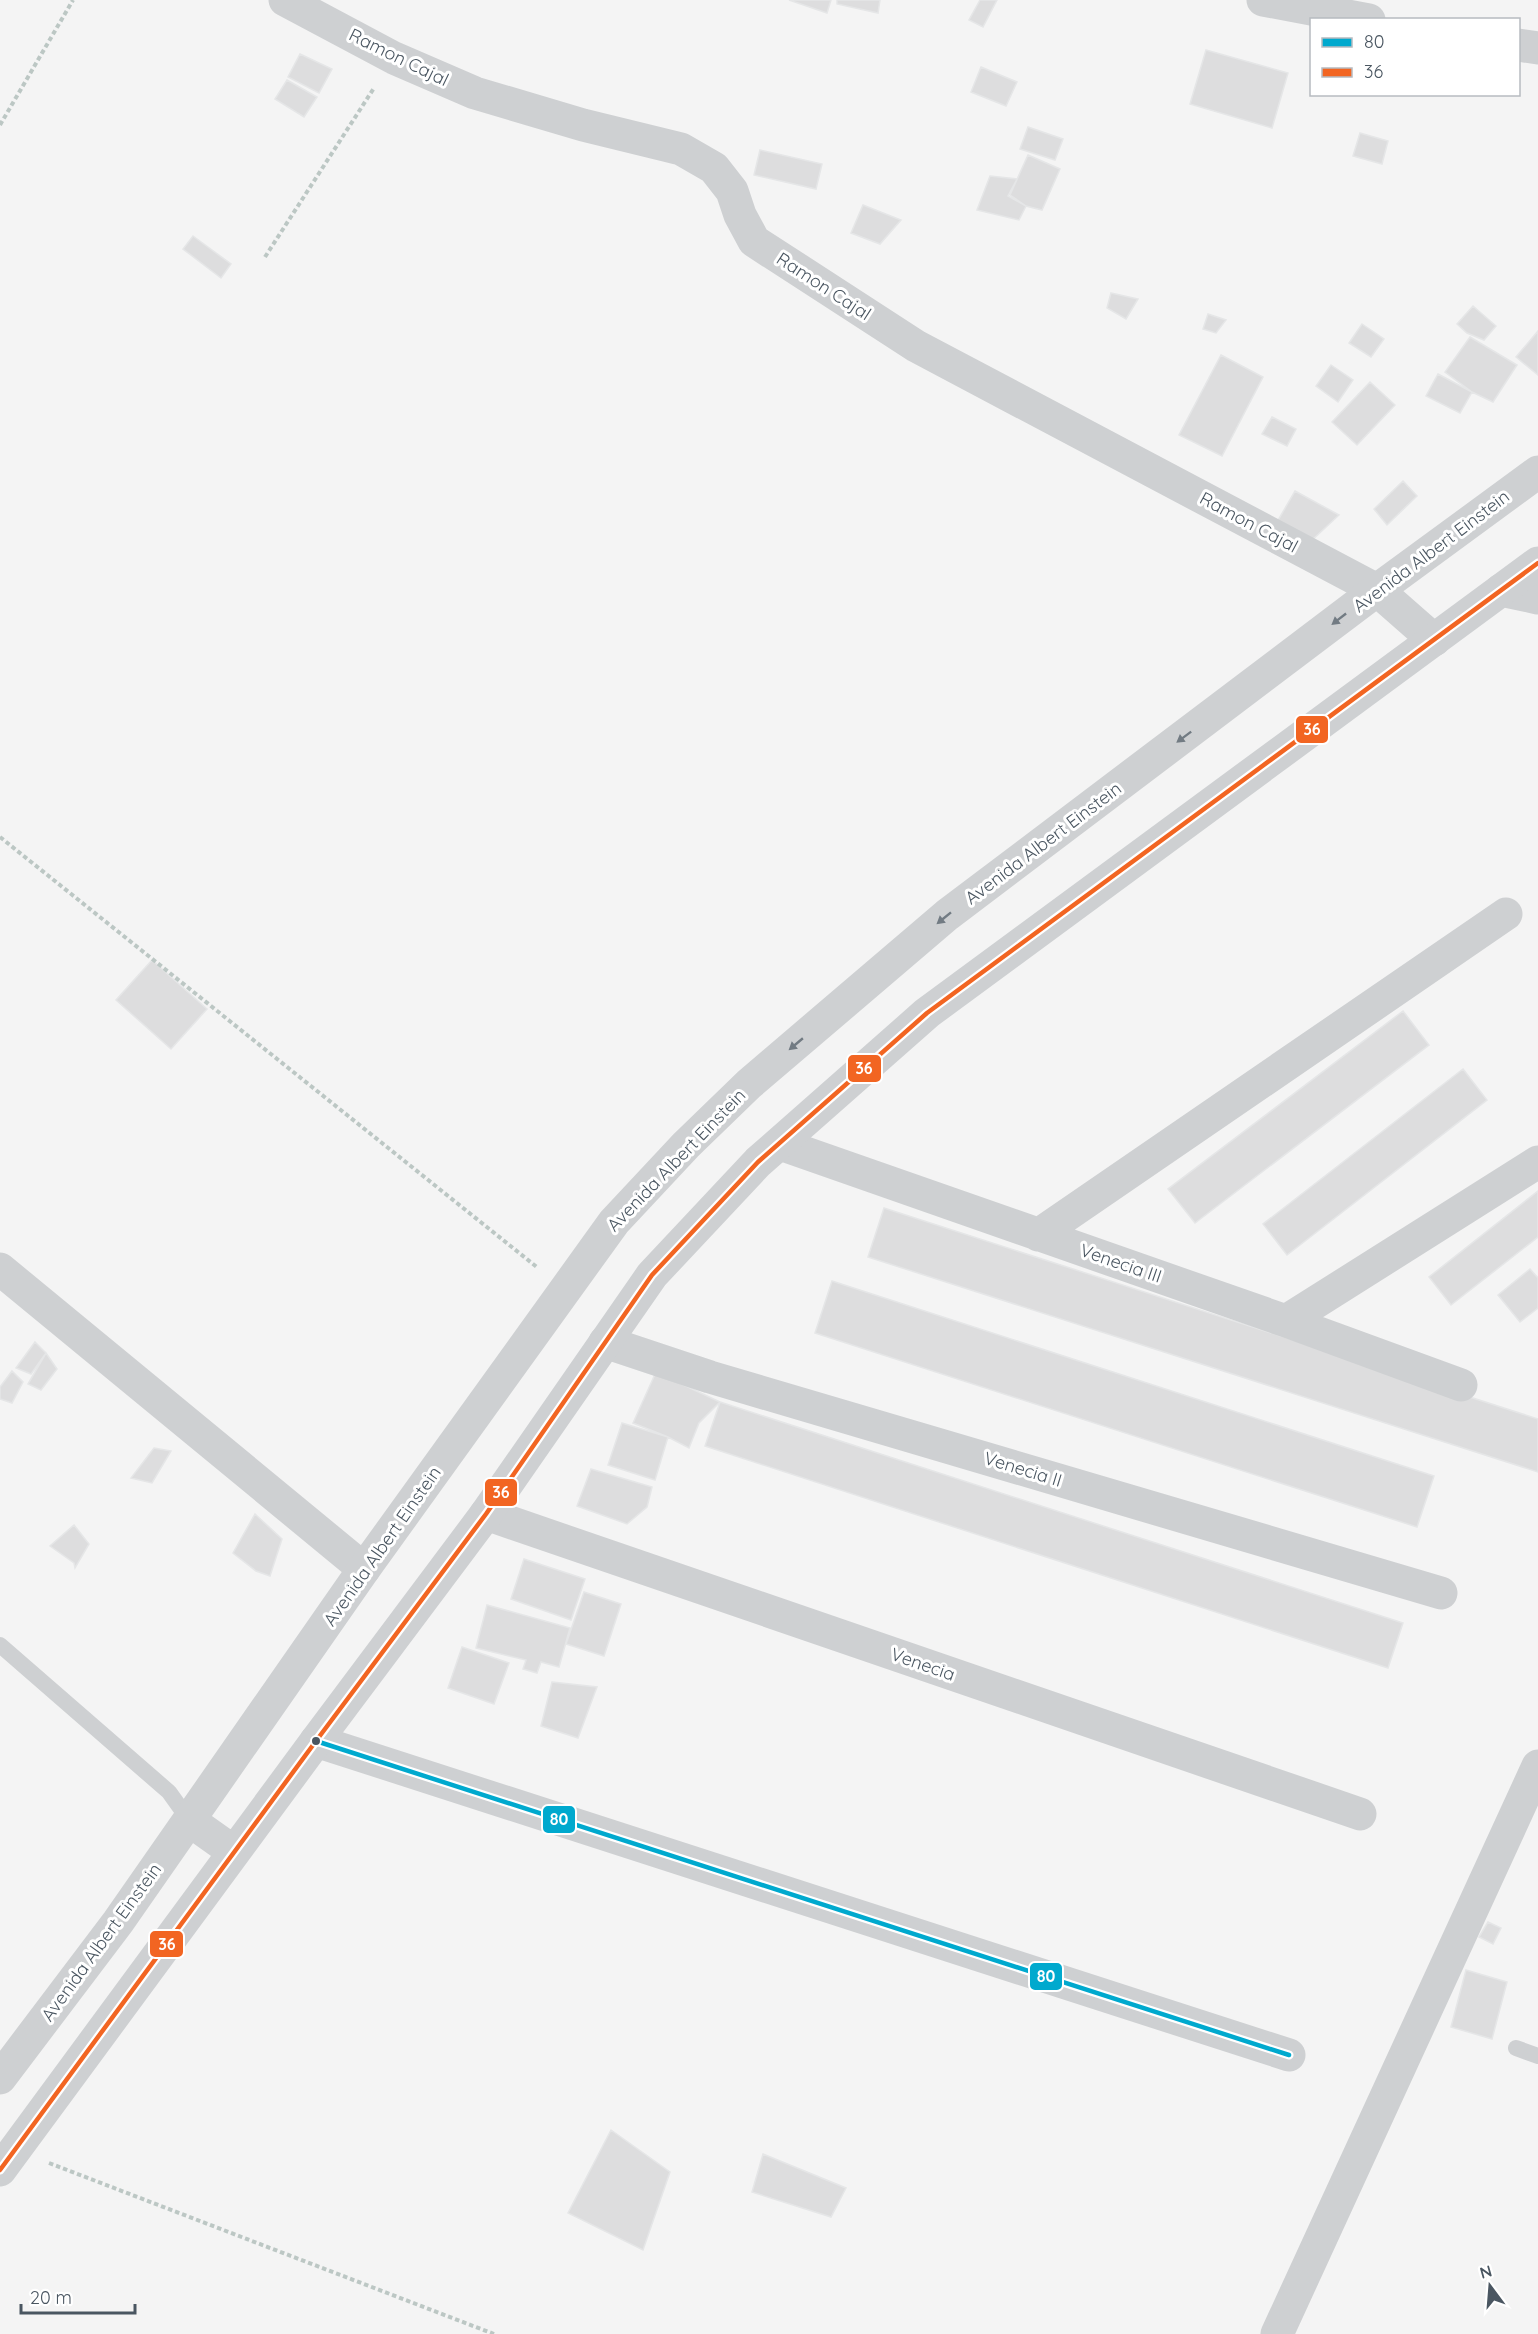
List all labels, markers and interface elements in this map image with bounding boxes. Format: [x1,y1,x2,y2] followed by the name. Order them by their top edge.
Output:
[1310,18,1520,96] legend
[345,23,453,91] street label: Ramon Cajal
[1364,30,1384,53] text: 80
[1364,60,1383,83] text: 36
[772,247,876,325] street label: Ramon Cajal
[1348,485,1514,617] street label: Avenida Albert Einstein
[1196,486,1302,558] street label: Ramon Cajal
[1331,613,1347,625] one-way arrow
[1295,715,1329,744] line badge: 36
[1303,719,1321,739] text: 36
[1176,731,1192,744] one-way arrow
[960,777,1126,909] street label: Avenida Albert Einstein
[936,911,952,924] one-way arrow
[789,1037,804,1050] one-way arrow
[847,1054,882,1083] line badge: 36
[855,1058,873,1078] text: 36
[602,1084,750,1236] street label: Avenida Albert Einstein
[1077,1238,1165,1288] street label: Venecia III
[981,1446,1065,1492] street label: Venecia II
[318,1462,446,1630] street label: Avenida Albert Einstein
[484,1478,518,1507] line badge: 36
[492,1482,510,1502] text: 36
[888,1642,958,1686] street label: Venecia
[310,1735,322,1747] unlabelled marker
[542,1805,576,1834] line badge: 80
[550,1809,568,1829] text: 80
[36,1858,166,2026] street label: Avenida Albert Einstein
[149,1930,184,1958] line badge: 36
[158,1934,176,1954] text: 36
[1029,1962,1063,1991] line badge: 80
[1037,1966,1055,1986] text: 80
[1460,2256,1520,2316] north arrow
[1477,2260,1494,2283] text: N
[21,2277,135,2315] scale bar
[30,2286,72,2309] text: 20 m

